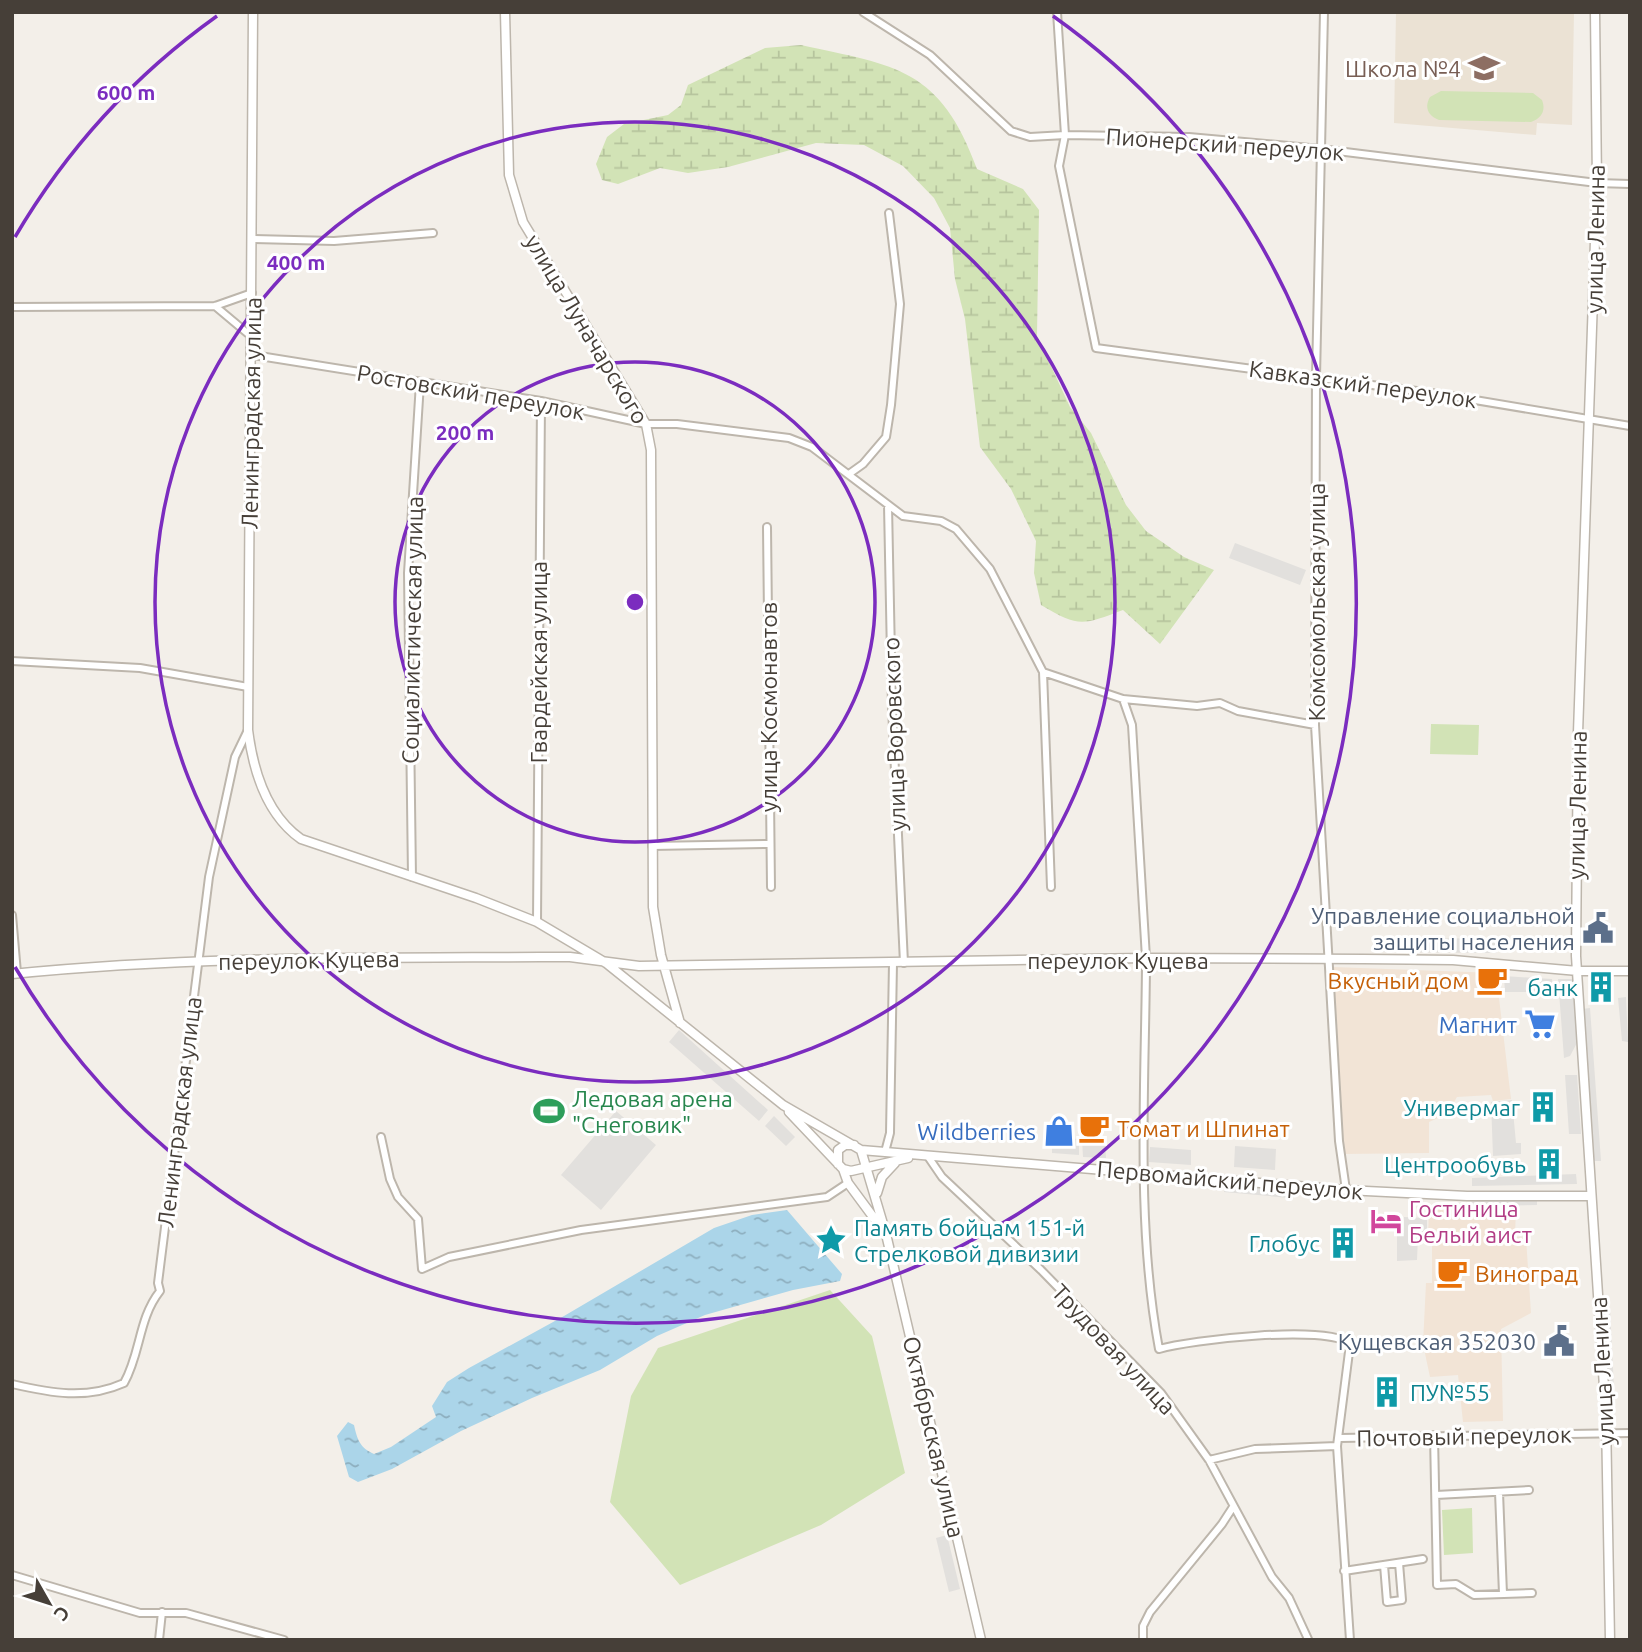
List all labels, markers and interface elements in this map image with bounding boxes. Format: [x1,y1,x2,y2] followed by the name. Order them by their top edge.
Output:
[1467,51,1501,85] school or university icon: Школа №4
[1345,56,1461,81] place label: Школа №4
[97,80,155,104] text: 600 m
[1105,123,1345,165] street label: Пионерский переулок
[1581,164,1609,314] street label: улица Ленина
[521,230,653,428] street label: улица Луначарского
[267,250,325,274] text: 400 m
[236,297,266,529] street label: Ленинградская улица
[1248,356,1479,412] street label: Кавказский переулок
[355,360,587,424] street label: Ростовский переулок
[436,420,494,444] text: 200 m
[1304,483,1329,721] street label: Комсомольская улица
[397,496,427,764] street label: Социалистическая улица
[526,561,551,763] street label: Гвардейская улица
[623,590,647,614] centre of rings
[756,602,781,812] street label: улица Космонавтов
[878,637,910,831] street label: улица Воровского
[1563,730,1591,880] street label: улица Ленина
[1311,903,1575,954] place label: Управление социальной защиты населения
[1581,911,1615,945] public building icon: Управление социальной защиты населения
[218,946,400,974] street label: переулок Куцева
[1027,948,1209,973] street label: переулок Куцева
[1475,963,1509,997] cafe icon: Вкусный дом
[1328,968,1469,993] place label: Вкусный дом
[1584,970,1618,1004] building icon: банк
[1527,975,1578,1000] place label: банк
[152,995,206,1229] street label: Ленинградская улица
[1523,1007,1557,1041] supermarket icon: Магнит
[1439,1012,1517,1037] place label: Магнит
[572,1086,733,1137] place label: Ледовая арена "Снеговик"
[1526,1090,1560,1124] building icon: Универмаг
[532,1094,566,1128] sports icon: Ледовая арена "Снеговик"
[1404,1095,1520,1120] place label: Универмаг
[1077,1111,1111,1145] cafe icon: Томат и Шпинат
[1042,1114,1076,1148] shop icon: Wildberries
[1117,1116,1290,1141] place label: Томат и Шпинат
[917,1119,1036,1144] place label: Wildberries
[1532,1147,1566,1181] building icon: Центрообувь
[1384,1152,1526,1177] place label: Центрообувь
[1096,1156,1364,1204] street label: Первомайский переулок
[1409,1196,1532,1247] place label: Гостиница Белый аист
[1369,1204,1403,1238] hotel icon: Гостиница Белый аист
[854,1215,1085,1266] place label: Память бойцам 151-й Стрелковой дивизии
[814,1223,848,1257] place icon: Память бойцам 151-й Стрелковой дивизии
[1326,1226,1360,1260] building icon: Глобус
[1249,1231,1320,1256] place label: Глобус
[1435,1256,1469,1290] cafe icon: Виноград
[1475,1261,1578,1286] place label: Виноград
[1047,1279,1181,1419] street label: Трудовая улица
[1586,1296,1618,1446] street label: улица Ленина
[1542,1324,1576,1358] public building icon: Кущевская 352030
[1338,1329,1536,1354] place label: Кущевская 352030
[899,1334,969,1540] street label: Октябрьская улица
[1370,1375,1404,1409] building icon: ПУ№55
[1410,1380,1490,1405] place label: ПУ№55
[1356,1422,1572,1450] street label: Почтовый переулок
[14,1568,84,1638] north arrow
[50,1602,75,1625] text: С

